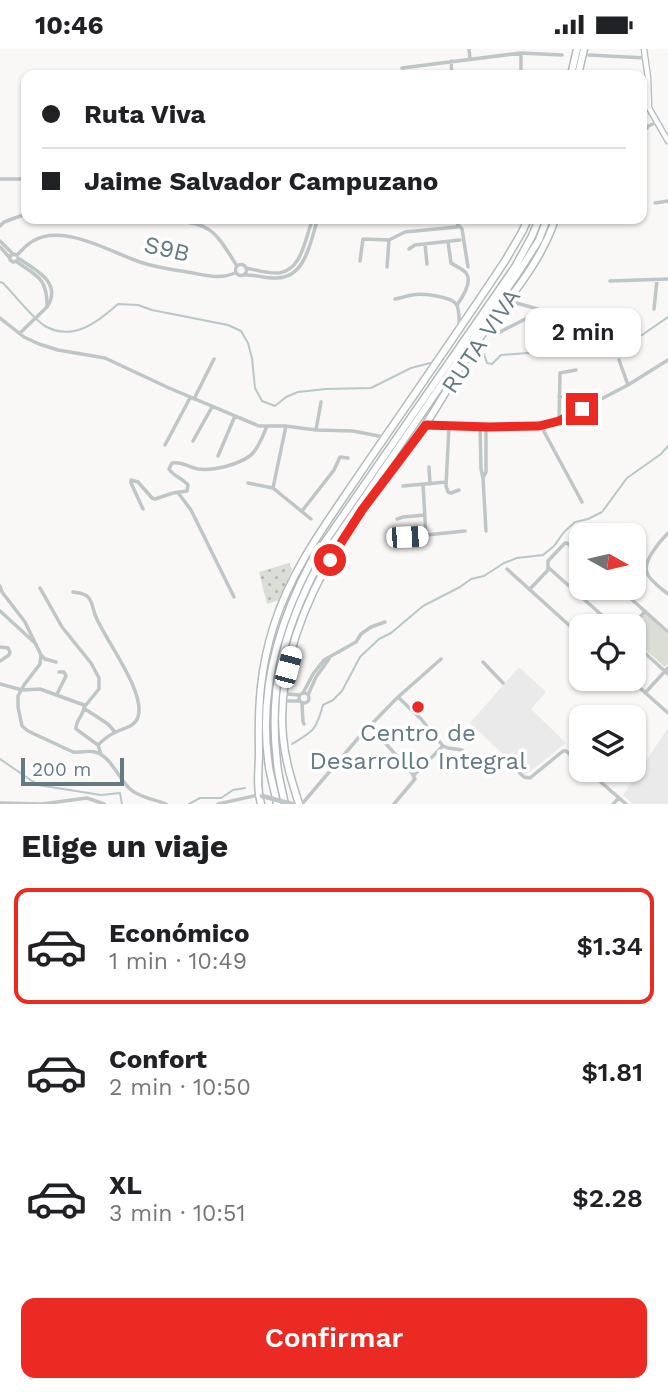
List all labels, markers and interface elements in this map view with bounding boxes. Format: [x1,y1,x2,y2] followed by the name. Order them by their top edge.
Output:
[35,10,104,40] text: 10:46
[84,99,206,129] text: Ruta Viva
[84,166,438,196] text: Jaime Salvador Campuzano
[142,230,192,268] street label: S9B
[436,283,526,399] street label: RUTA VIVA
[524,307,640,357] callout: 2 min
[551,319,615,346] text: 2 min
[566,393,598,425] route end
[569,523,646,600] north arrow
[569,523,646,782] map controls
[386,526,429,548] car
[314,544,346,576] route start
[569,614,646,691] button: locate
[273,644,304,690] car
[410,699,426,715] marker: Centro de Desarrollo Integral
[569,705,646,782] button: layers
[310,719,527,775] place label: Centro de Desarrollo Integral
[21,755,124,787] scale bar
[32,758,91,781] text: 200 m
[21,827,228,865] text: Elige un viaje
[25,915,88,978] icon: car
[109,918,250,948] text: Económico
[577,931,643,961] text: $1.34
[109,948,247,975] text: 1 min · 10:49
[25,1041,88,1104] icon: car
[109,1044,207,1074] text: Confort
[581,1057,643,1087] text: $1.81
[109,1074,251,1101] text: 2 min · 10:50
[25,1167,88,1230] icon: car
[109,1170,142,1200] text: XL
[572,1183,643,1213] text: $2.28
[109,1200,245,1227] text: 3 min · 10:51
[21,1298,647,1378] button: Confirmar

